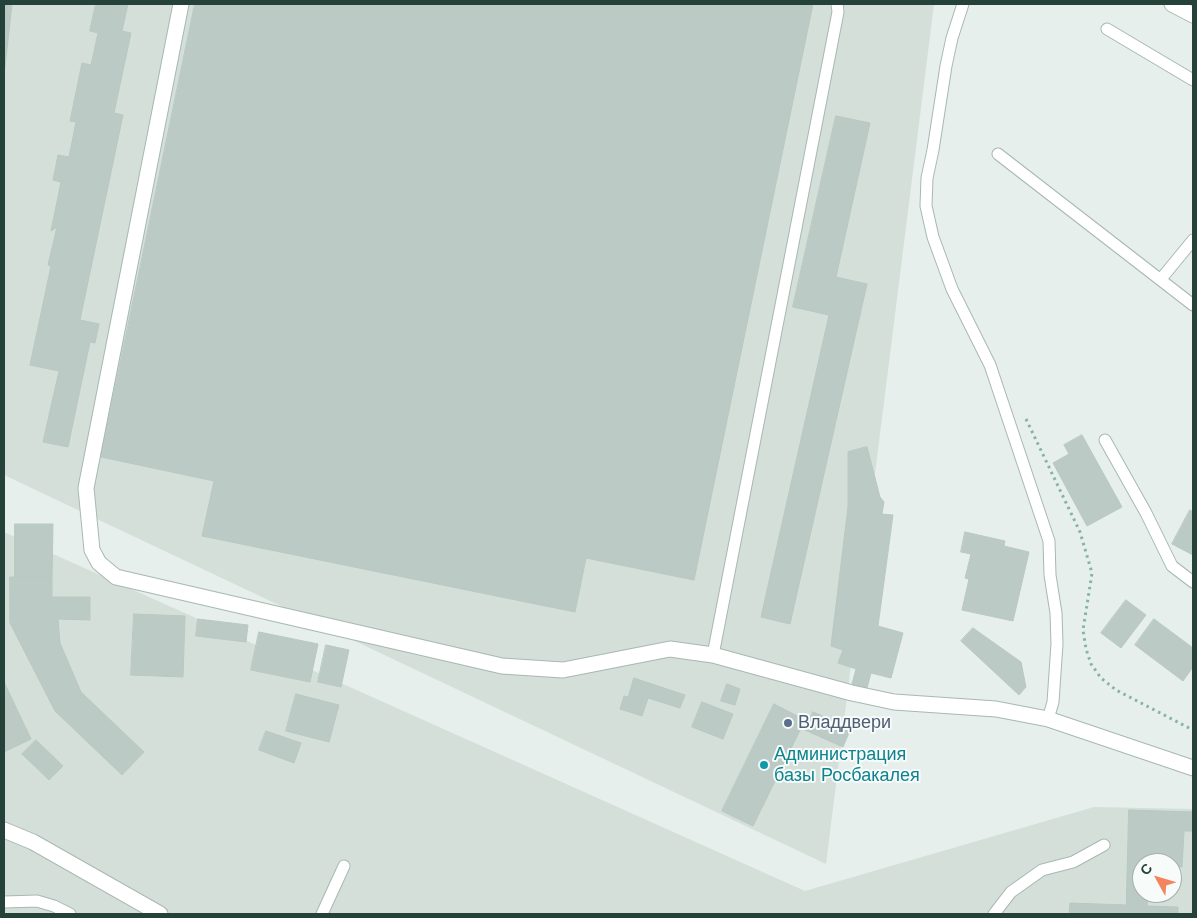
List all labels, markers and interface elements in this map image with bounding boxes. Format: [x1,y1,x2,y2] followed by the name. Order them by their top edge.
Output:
[798,712,891,734] place label: Владдвери
[782,717,794,729] marker: Владдвери
[774,744,920,786] place label: Администрация базы Росбакалея
[758,759,770,771] marker: Администрация базы Росбакалея
[1132,853,1182,903] north arrow
[1137,860,1156,878] text: С

